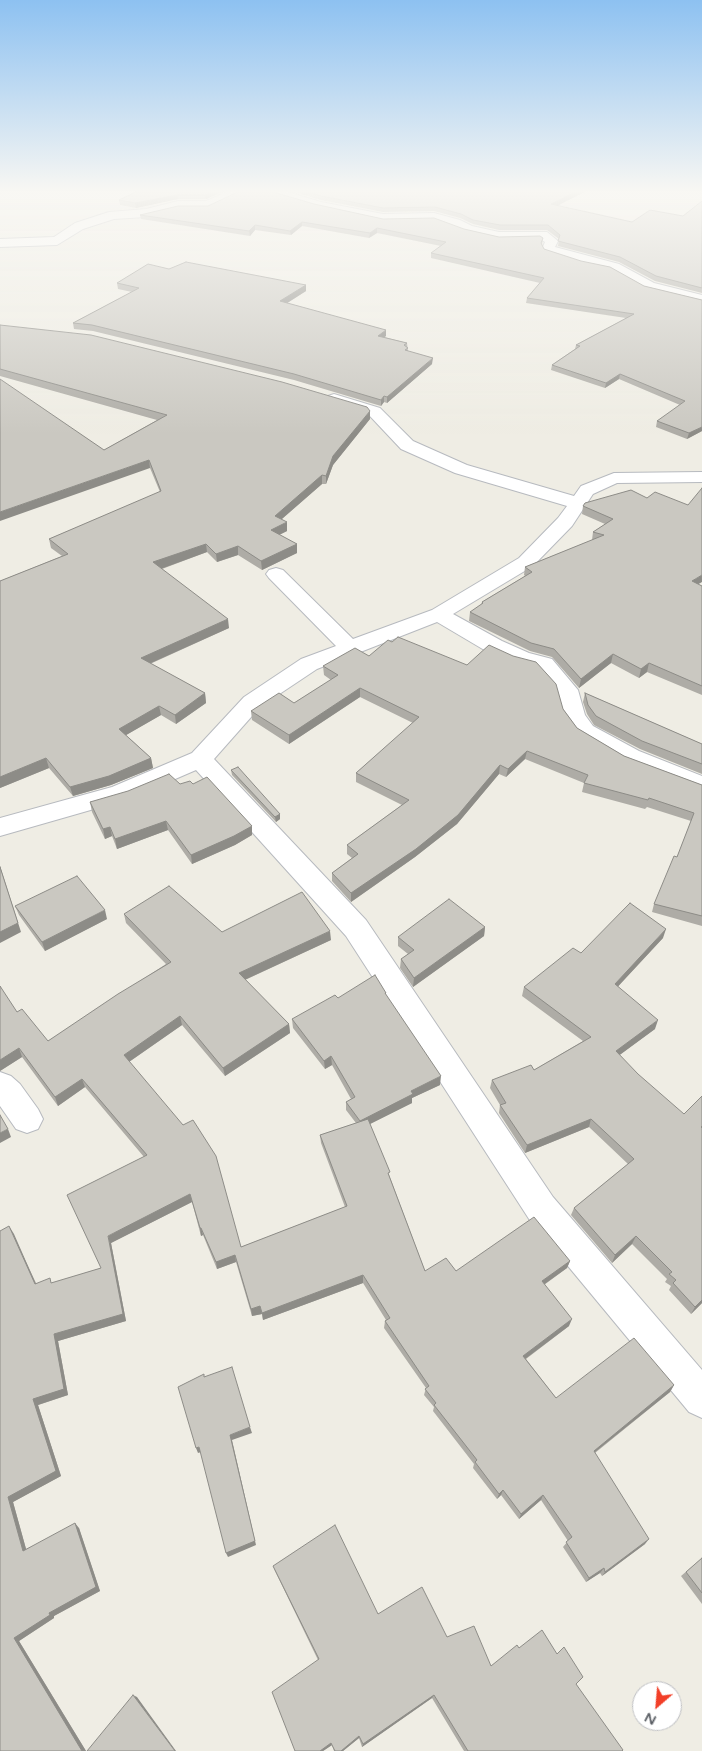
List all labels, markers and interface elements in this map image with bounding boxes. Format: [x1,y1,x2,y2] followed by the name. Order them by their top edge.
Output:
[632,1681,682,1731] north arrow
[642,1709,659,1729] text: N

